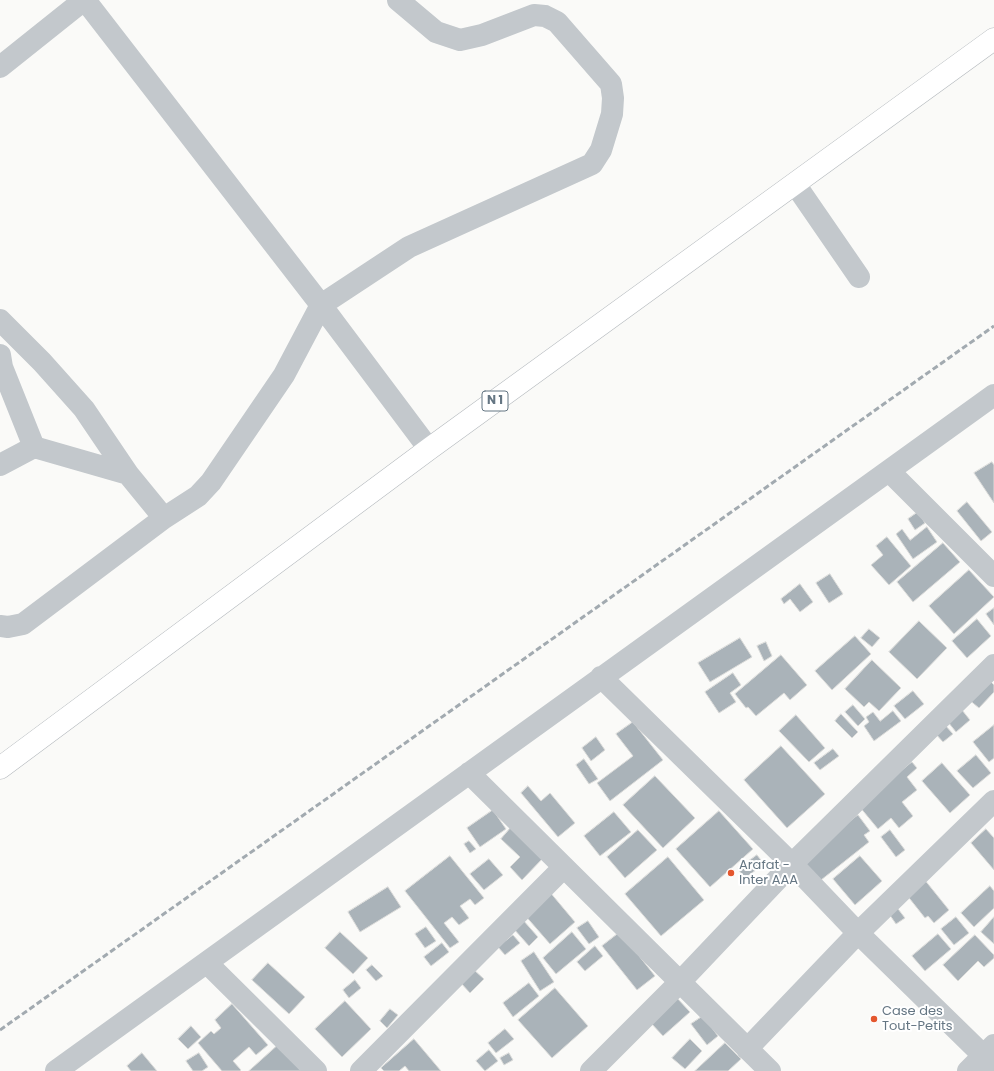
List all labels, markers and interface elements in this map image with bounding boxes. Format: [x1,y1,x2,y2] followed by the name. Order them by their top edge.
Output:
[482,391,508,411] road number: N 1
[739,858,798,889] place label: Arafat - Inter AAA
[726,868,736,878] marker: Arafat - Inter AAA
[882,1004,953,1035] place label: Case des Tout-Petits
[869,1014,879,1024] marker: Case des Tout-Petits

